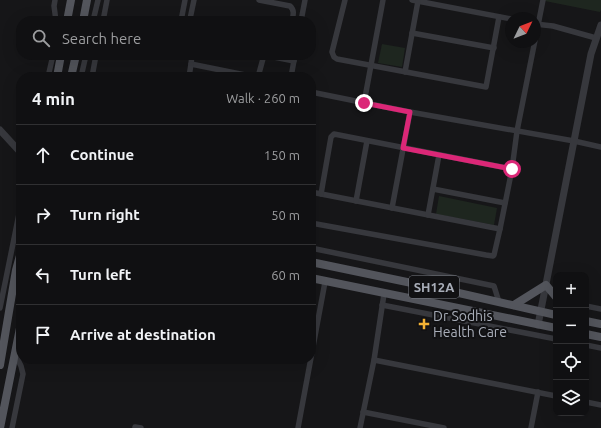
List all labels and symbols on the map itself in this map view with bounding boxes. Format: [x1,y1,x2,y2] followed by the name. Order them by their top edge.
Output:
[505,12,541,48] north arrow
[355,94,373,112] route end
[503,160,521,178] route start
[409,276,459,298] road number: SH12A
[433,308,507,340] place label: Dr Sodhis Health Care
[418,318,430,330] marker: Dr Sodhis Health Care

